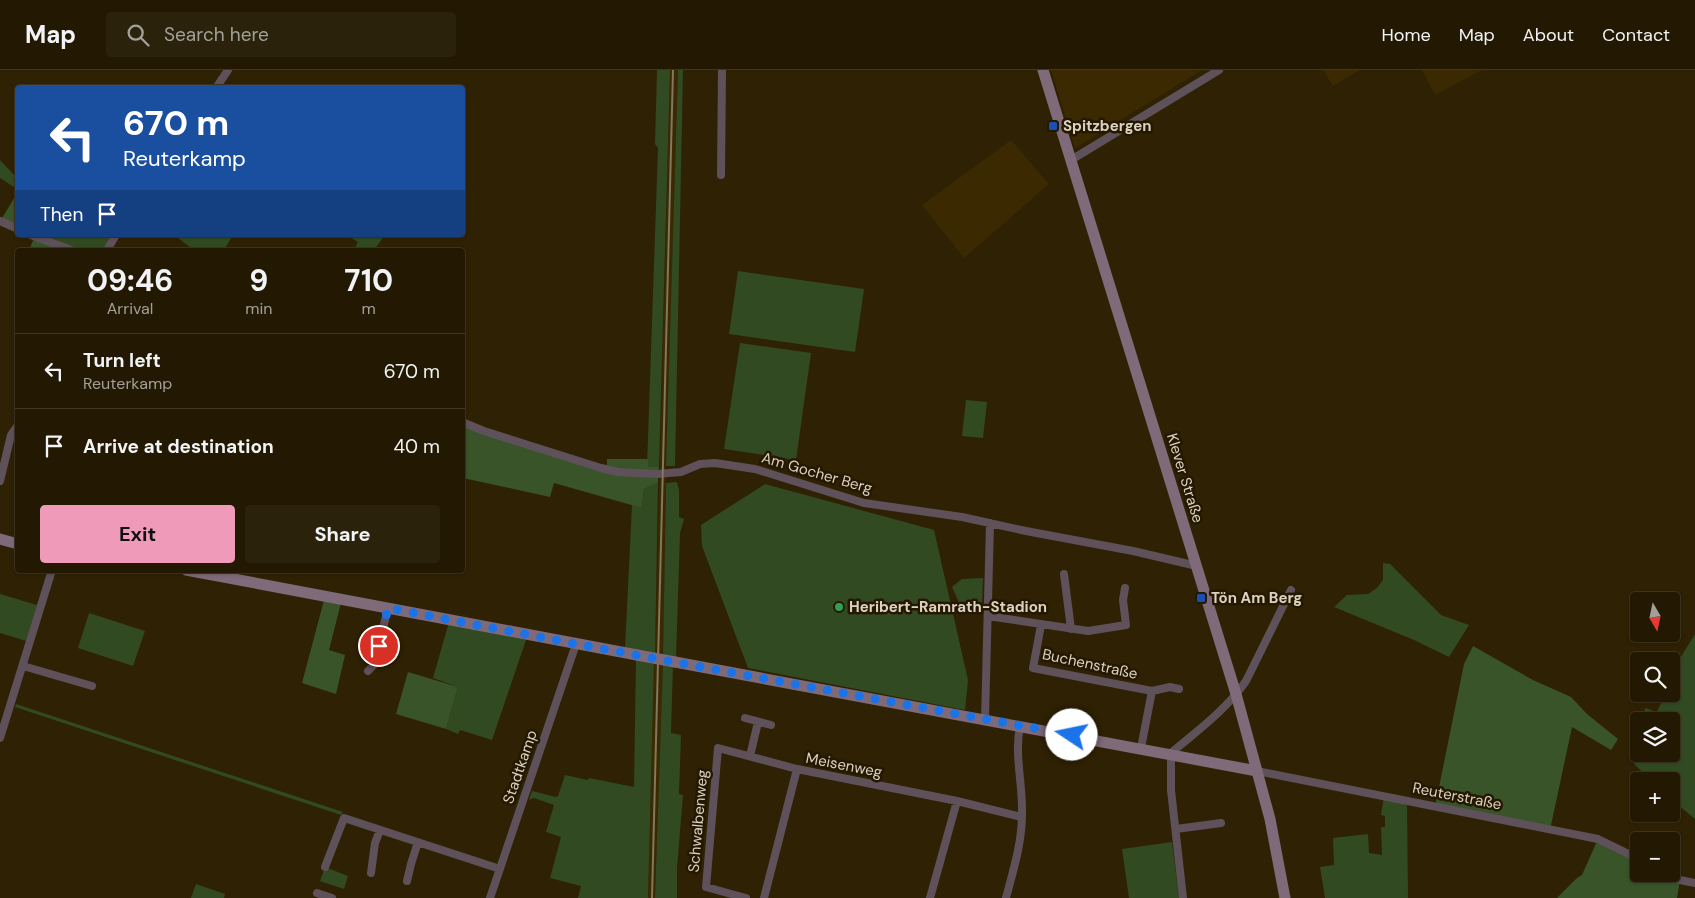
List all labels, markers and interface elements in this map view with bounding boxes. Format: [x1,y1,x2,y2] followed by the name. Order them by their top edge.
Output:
[106,12,456,57] search box
[25,19,76,50] text: Map
[124,21,152,49] icon: search
[164,22,269,47] text: Search here
[1381,23,1431,47] text: Home
[1459,23,1495,47] text: Map
[1523,23,1574,47] text: About
[1602,23,1670,47] text: Contact
[123,100,229,146] text: 670 m
[40,105,105,170] icon: left
[1063,116,1152,136] place label: Spitzbergen
[1047,120,1059,132] marker: Spitzbergen
[123,144,246,173] text: Reuterkamp
[93,200,121,228] icon: arrive
[40,202,83,227] text: Then
[87,261,173,300] text: 09:46
[249,261,268,300] text: 9
[344,261,393,300] text: 710
[107,298,153,319] text: Arrival
[245,298,272,319] text: min
[362,298,376,319] text: m
[83,348,161,373] text: Turn left
[40,357,68,385] icon: left
[384,359,440,384] text: 670 m
[83,373,172,394] text: Reuterkamp
[1162,431,1208,525] street label: Klever Straße
[40,432,68,460] icon: arrive
[83,434,274,459] text: Arrive at destination
[393,434,440,459] text: 40 m
[759,448,875,498] street label: Am Gocher Berg
[40,505,235,563] button: Exit
[245,505,440,563] button: Share
[1211,588,1302,608] place label: Tön Am Berg
[1195,592,1207,604] marker: Tön Am Berg
[1630,592,1680,642] north arrow
[1630,592,1680,882] map controls
[849,597,1047,617] place label: Heribert-Ramrath-Stadion
[833,601,845,613] marker: Heribert-Ramrath-Stadion
[358,625,400,667] pin
[365,632,393,660] icon: arrive
[1040,644,1140,684] street label: Buchenstraße
[1630,652,1680,702] button: search
[1045,708,1097,760] position arrow
[1630,712,1680,762] button: layers
[498,728,542,806] street label: Stadtkamp
[804,748,884,782] street label: Meisenweg
[684,769,712,873] street label: Schwalbenweg
[1630,772,1680,822] button: +
[1411,778,1503,814] street label: Reuterstraße
[1630,832,1680,882] button: −

